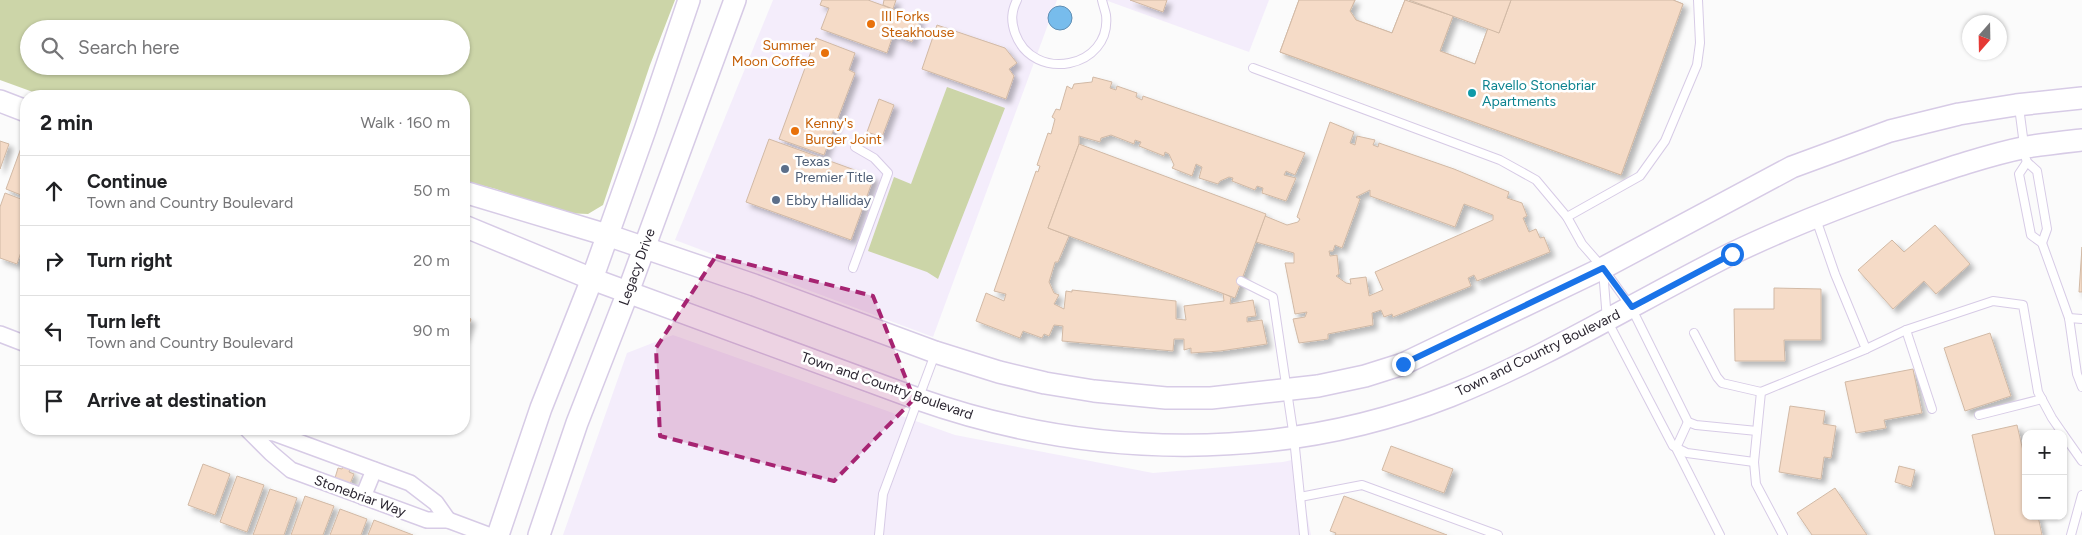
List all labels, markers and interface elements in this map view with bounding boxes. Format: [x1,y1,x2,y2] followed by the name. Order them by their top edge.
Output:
[881,8,955,41] place label: III Forks Steakhouse
[1962,15,2007,60] north arrow
[865,18,877,30] marker: III Forks Steakhouse
[20,20,470,75] search box
[38,34,66,62] icon: search
[78,36,180,59] text: Search here
[732,37,815,70] place label: Summer Moon Coffee
[819,47,831,59] marker: Summer Moon Coffee
[1482,77,1596,110] place label: Ravello Stonebriar Apartments
[1466,87,1478,99] marker: Ravello Stonebriar Apartments
[40,110,93,135] text: 2 min
[360,113,450,132] text: Walk · 160 m
[805,115,882,148] place label: Kenny's Burger Joint
[789,125,801,137] marker: Kenny's Burger Joint
[795,153,874,186] place label: Texas Premier Title
[779,163,791,175] marker: Texas Premier Title
[87,170,167,193] text: Continue
[40,177,68,205] icon: ahead
[413,181,450,200] text: 50 m
[786,192,872,209] place label: Ebby Halliday
[87,193,293,212] text: Town and Country Boulevard
[770,194,782,206] marker: Ebby Halliday
[615,226,659,308] street label: Legacy Drive
[1721,243,1744,266] route start
[40,247,68,275] icon: right
[87,249,173,272] text: Turn right
[413,251,450,270] text: 20 m
[1453,306,1623,400] street label: Town and Country Boulevard
[87,310,161,333] text: Turn left
[40,317,68,345] icon: left
[413,321,450,340] text: 90 m
[87,333,293,352] text: Town and Country Boulevard
[799,349,975,423] street label: Town and Country Boulevard
[1392,353,1415,376] route end
[40,387,68,415] icon: arrive
[87,389,266,412] text: Arrive at destination
[2022,430,2067,520] map controls
[2022,430,2067,475] button: +
[312,472,409,521] street label: Stonebriar Way
[2022,475,2067,520] button: −

